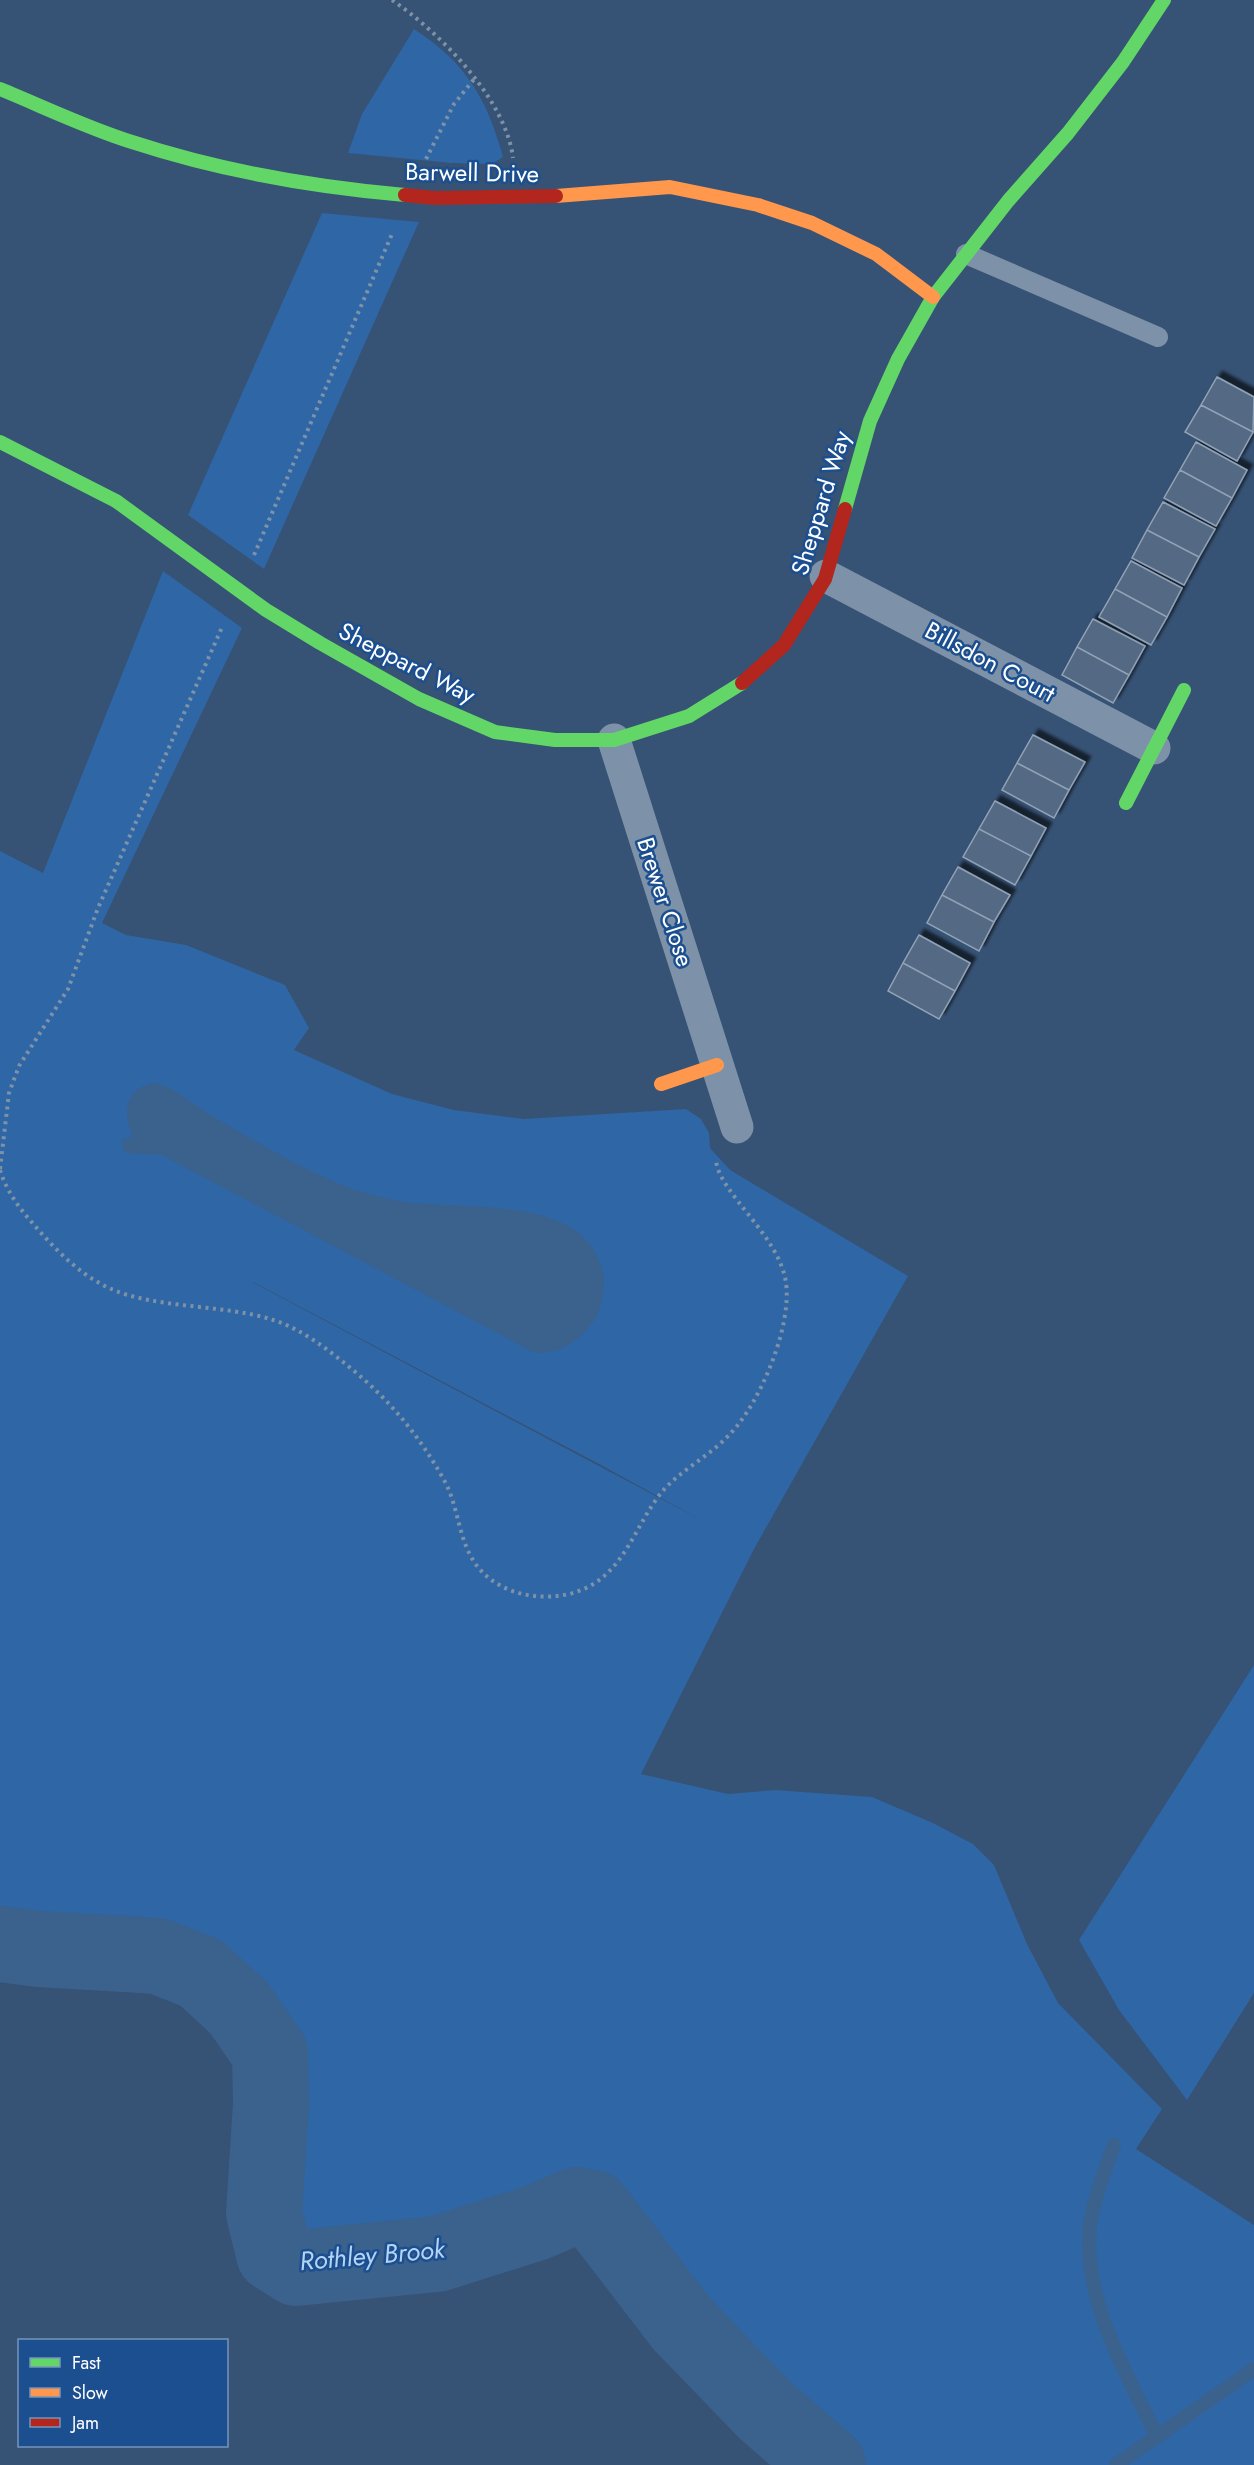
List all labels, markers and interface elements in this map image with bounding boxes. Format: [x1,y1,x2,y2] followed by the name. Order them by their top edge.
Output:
[405,154,539,191] street label: Barwell Drive
[782,426,859,579] street label: Sheppard Way
[333,613,482,712] street label: Sheppard Way
[919,613,1062,711] street label: Billsdon Court
[628,833,703,971] street label: Brewer Close
[298,2230,448,2280] water label: Rothley Brook
[18,2339,228,2447] legend
[72,2350,101,2376] text: Fast
[72,2380,109,2406] text: Slow
[70,2410,99,2436] text: Jam

